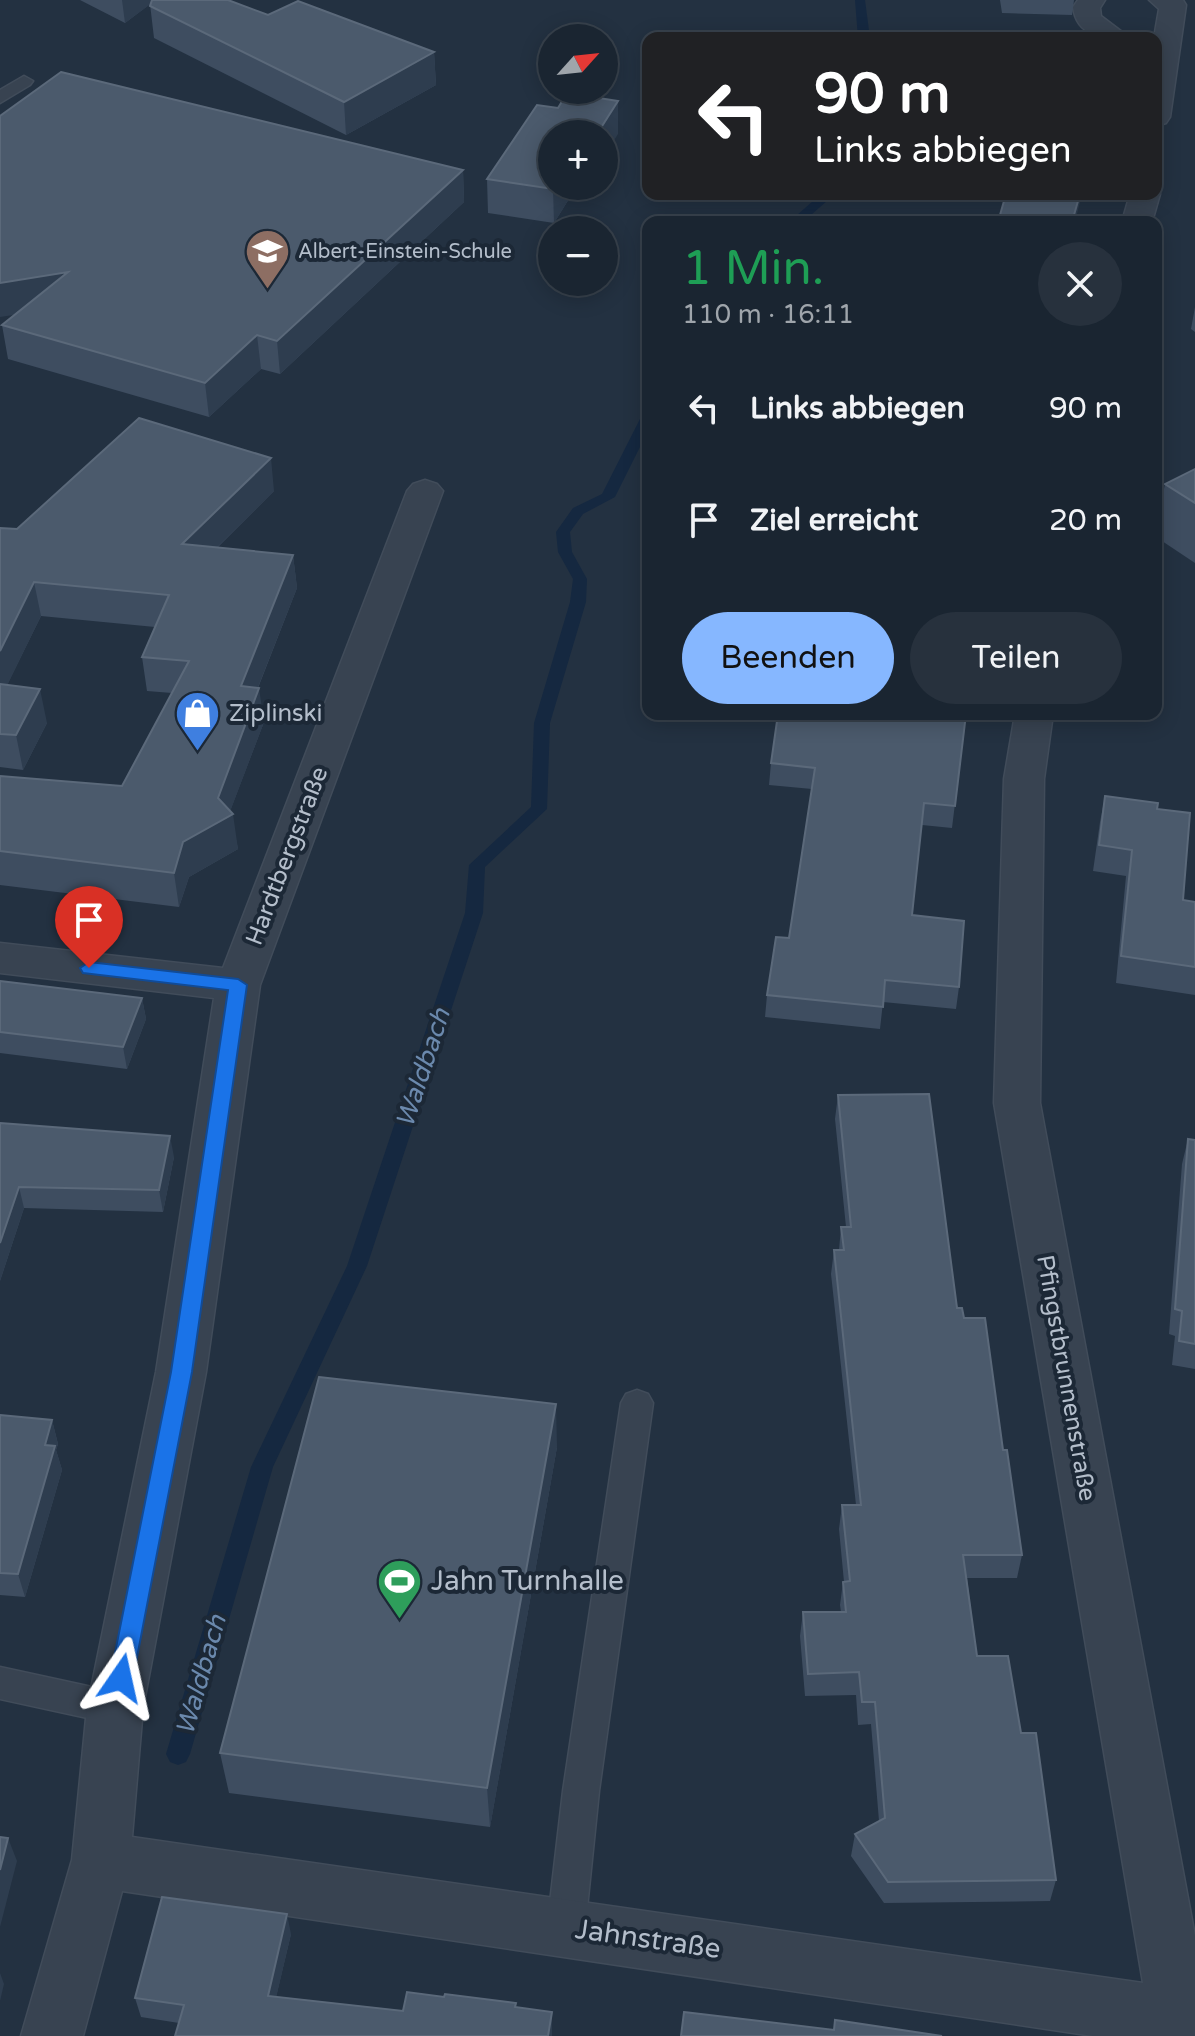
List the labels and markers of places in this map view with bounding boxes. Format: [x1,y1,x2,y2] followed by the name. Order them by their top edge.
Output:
[243,228,291,291] school or university icon: Albert-Einstein-Schule
[298,240,512,264] place label: Albert-Einstein-Schule
[174,689,222,752] shop icon: Ziplinski
[229,699,323,728] place label: Ziplinski
[55,886,123,968] pin
[376,1557,424,1620] sports icon: Jahn Turnhalle
[431,1564,624,1598] place label: Jahn Turnhalle

